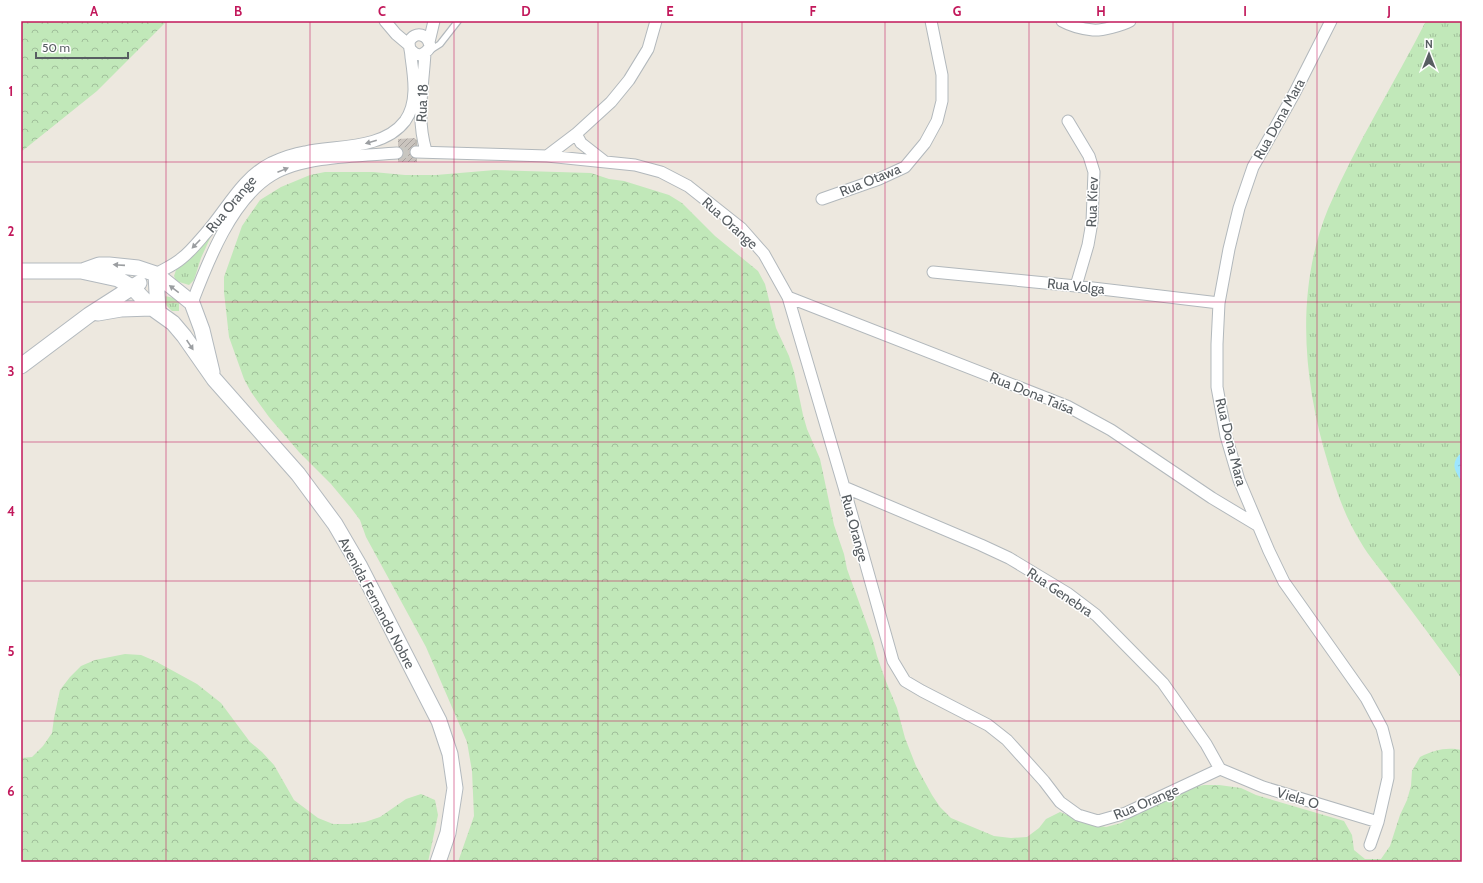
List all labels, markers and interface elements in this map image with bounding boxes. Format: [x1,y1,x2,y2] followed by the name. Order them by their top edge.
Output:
[90,3,99,19] text: A
[234,3,242,19] text: B
[378,3,386,19] text: C
[521,3,531,19] text: D
[666,3,674,19] text: E
[810,3,817,19] text: F
[953,3,962,19] text: G
[1096,3,1106,19] text: H
[1243,3,1247,19] text: I
[1386,3,1391,19] text: J
[36,34,128,60] scale bar
[1409,34,1449,74] north arrow
[1425,37,1433,51] text: N
[42,40,70,55] text: 50 m
[1249,75,1309,163] street label: Rua Dona Mara
[9,83,13,99] text: 1
[412,83,432,123] street label: Rua 18
[364,139,377,145] one-way arrow
[837,160,903,200] street label: Rua Otawa
[278,167,290,173] one-way arrow
[202,172,260,236] street label: Rua Orange
[1082,176,1102,228] street label: Rua Kiev
[698,193,762,253] street label: Rua Orange
[8,223,15,239] text: 2
[191,239,201,249] one-way arrow
[113,262,125,269] one-way arrow
[1046,274,1106,298] street label: Rua Volga
[168,285,179,293] one-way arrow
[186,340,194,350] one-way arrow
[7,363,15,379] text: 3
[987,368,1077,418] street label: Rua Dona Taísa
[1211,396,1251,488] street label: Rua Dona Mara
[837,492,873,564] street label: Rua Orange
[7,503,15,519] text: 4
[335,534,419,672] street label: Avenida Fernando Nobre
[1024,563,1097,621] street label: Rua Genebra
[8,643,15,659] text: 5
[1111,780,1181,824] street label: Rua Orange
[7,783,15,799] text: 6
[1275,783,1322,813] street label: Viela O

